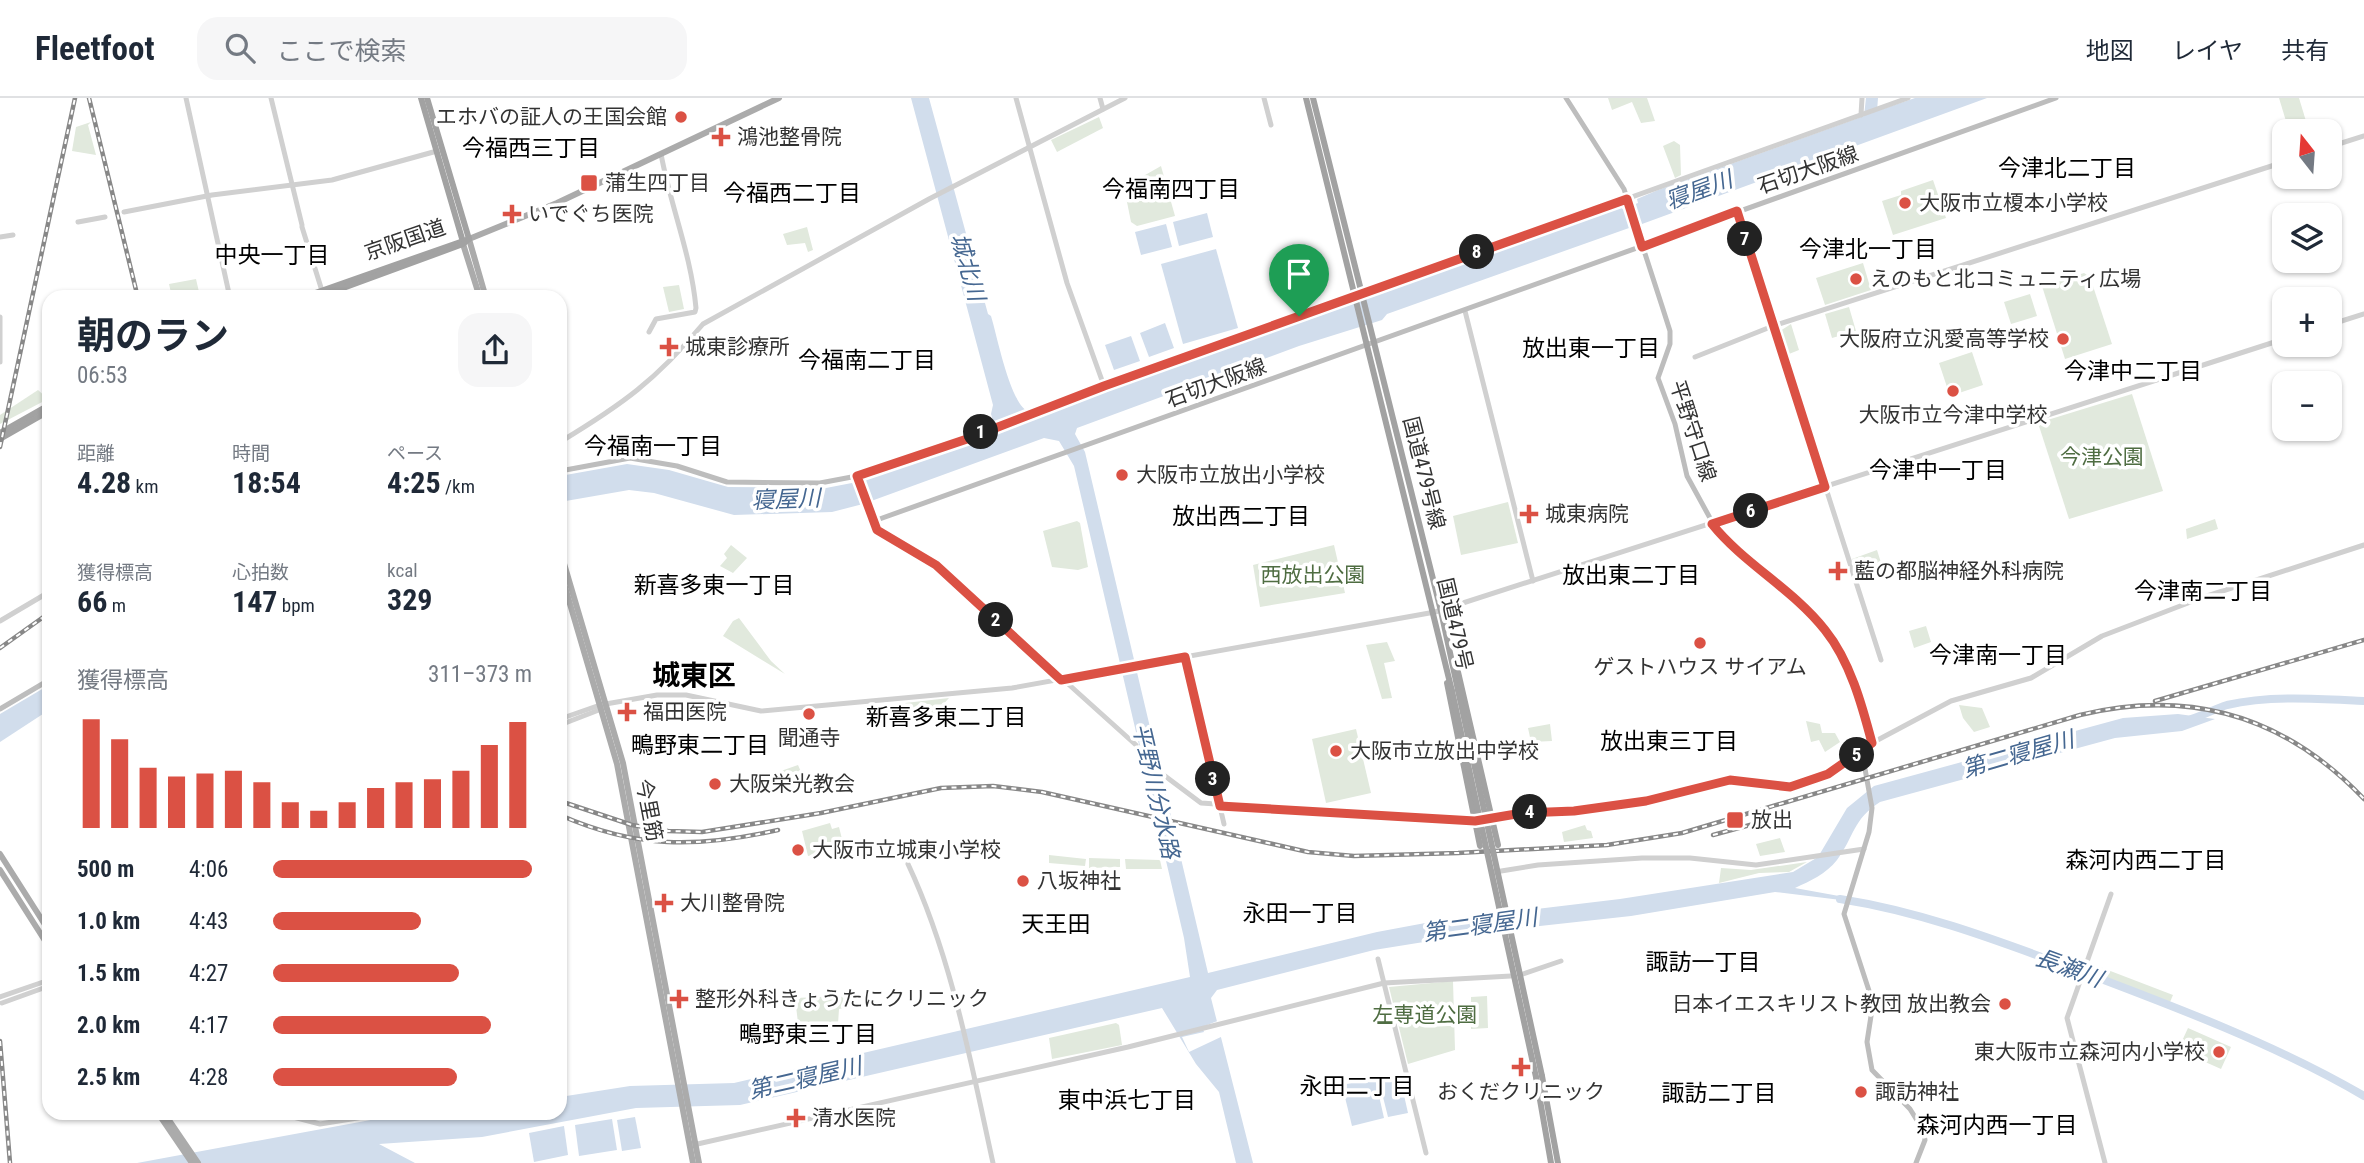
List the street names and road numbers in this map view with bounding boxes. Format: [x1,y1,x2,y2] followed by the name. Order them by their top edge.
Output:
[1754,142,1862,198] street label: 石切大阪線
[361,215,449,265] street label: 京阪国道
[1163,354,1269,412] street label: 石切大阪線
[1665,377,1721,485] street label: 平野守口線
[1398,414,1450,532] street label: 国道479号線
[1433,575,1477,673] street label: 国道479号
[631,777,667,843] street label: 今里筋

